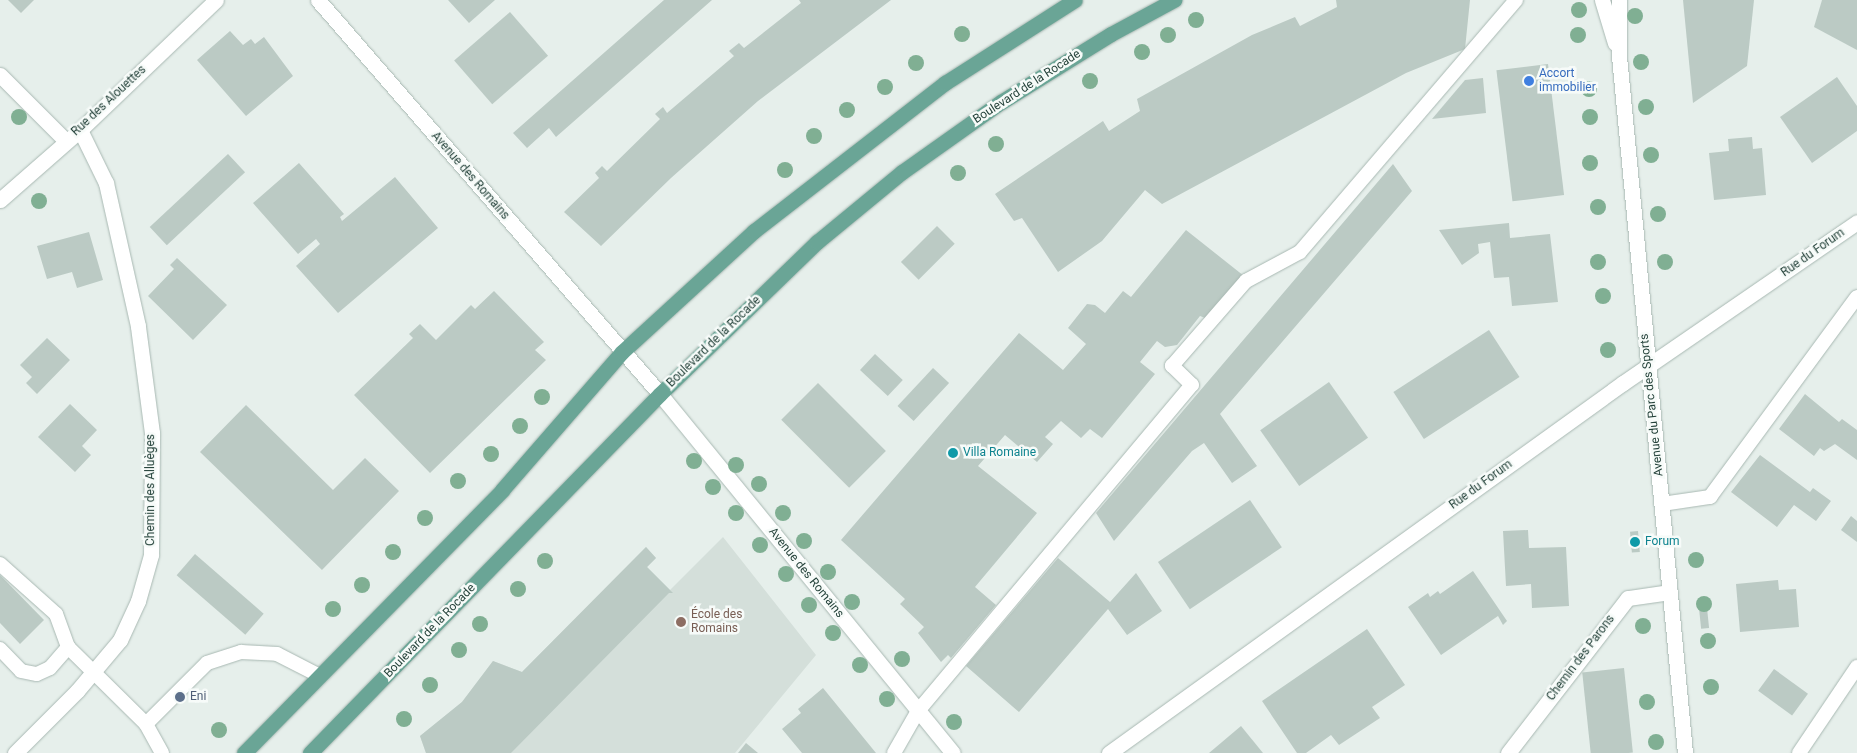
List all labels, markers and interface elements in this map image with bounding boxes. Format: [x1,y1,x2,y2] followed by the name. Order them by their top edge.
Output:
[971,47,1083,127] street label: Boulevard de la Rocade
[69,63,149,139] street label: Rue des Alouettes
[1539,67,1596,95] place label: Accort immobilier
[1523,75,1535,87] marker: Accort immobilier
[428,129,512,223] street label: Avenue des Romains
[1778,226,1848,280] street label: Rue du Forum
[664,293,764,391] street label: Boulevard de la Rocade
[1637,333,1667,477] street label: Avenue du Parc des Sports
[144,434,158,546] street label: Chemin des Alluèges
[963,446,1036,460] place label: Villa Romaine
[947,447,959,459] marker: Villa Romaine
[1447,457,1515,513] street label: Rue du Forum
[765,525,847,621] street label: Avenue des Romains
[1645,535,1680,549] place label: Forum
[1629,536,1641,548] marker: Forum
[381,581,479,681] street label: Boulevard de la Rocade
[691,608,742,636] place label: École des Romains
[1544,612,1618,704] street label: Chemin des Parons
[675,616,687,628] marker: École des Romains
[190,690,206,704] place label: Eni
[174,691,186,703] marker: Eni

